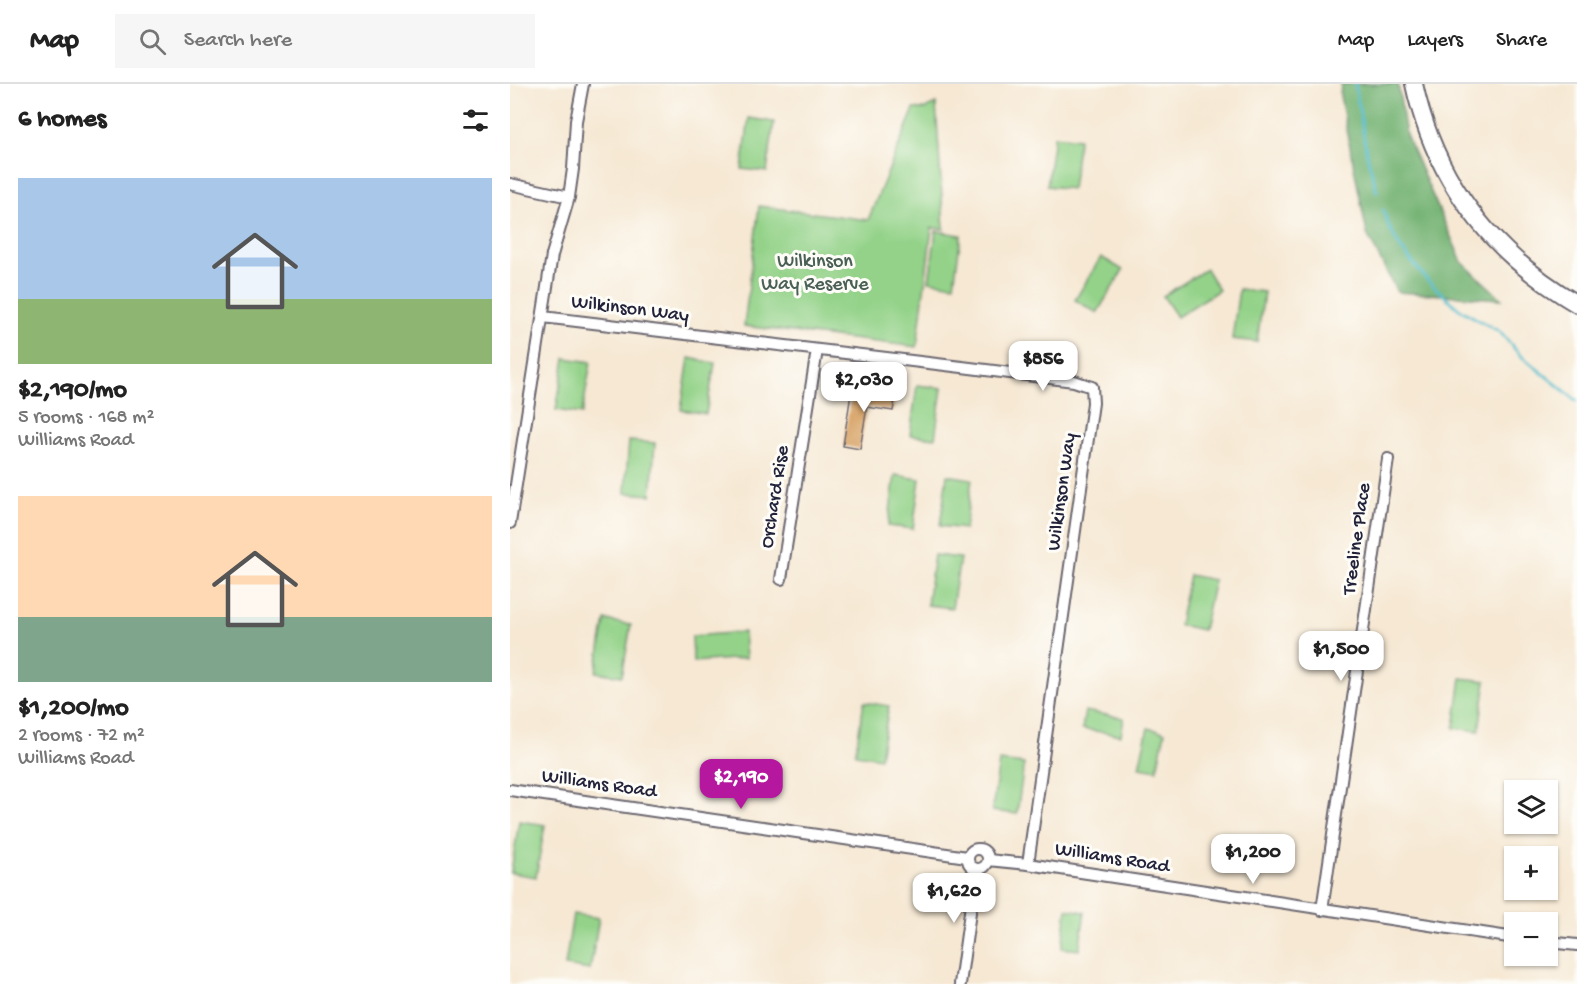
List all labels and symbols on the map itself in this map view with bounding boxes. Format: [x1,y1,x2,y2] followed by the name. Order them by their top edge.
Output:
[761,251,869,297] park label: Wilkinson Way Reserve
[570,291,690,329] street label: Wilkinson Way
[1007,341,1079,392] pin: $856
[815,362,913,413] pin: $2,030
[1043,432,1083,552] street label: Wilkinson Way
[757,443,796,550] street label: Orchard Rise
[1339,481,1377,597] street label: Treeline Place
[1292,631,1390,682] pin: $1,500
[692,759,790,810] pin: $2,190
[540,766,660,805] street label: Williams Road
[1204,834,1302,885] pin: $1,200
[1053,839,1173,880] street label: Williams Road
[905,873,1003,924] pin: $1,620

